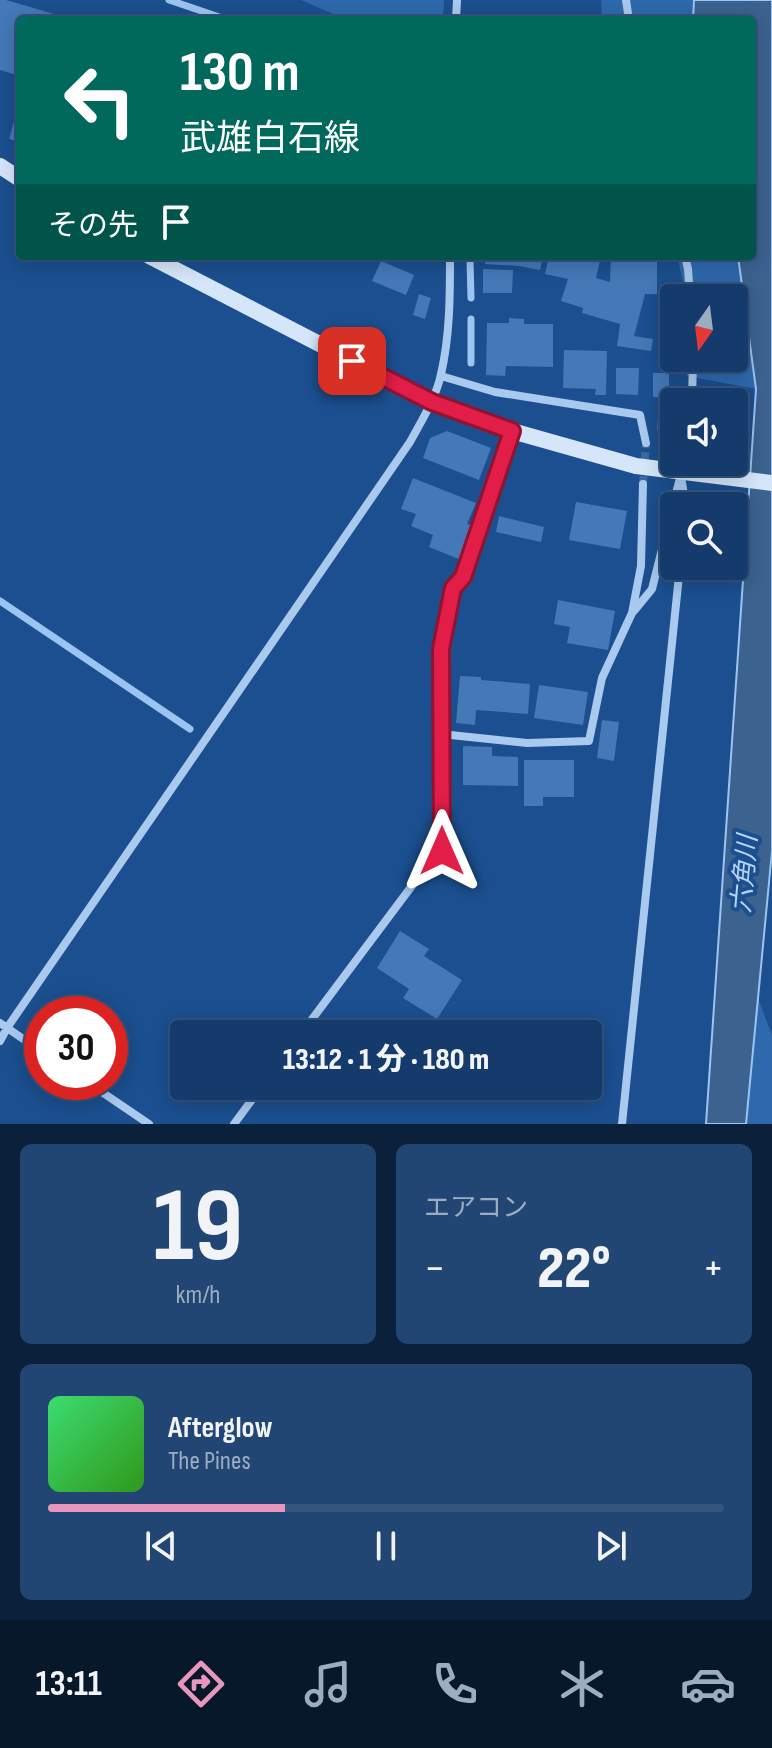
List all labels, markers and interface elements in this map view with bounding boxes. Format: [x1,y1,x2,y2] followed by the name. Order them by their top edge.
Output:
[180,40,300,107] text: 130 m
[48,48,152,152] icon: left
[180,118,360,161] text: 武雄白石線
[154,200,198,244] icon: arrive
[48,208,138,244] text: その先
[660,284,748,372] north arrow
[660,284,748,580] map controls
[318,327,386,395] pin
[330,339,374,383] icon: arrive
[660,388,748,476] button: sound
[660,492,748,580] button: search
[400,809,484,893] position arrow
[727,831,765,914] water label: 六角川
[24,996,128,1100] speed limit sign: 30
[283,1042,489,1078] text: 13:12 · 1 分 · 180 m
[153,1165,243,1290] text: 19
[424,1193,528,1224] text: エアコン
[537,1233,611,1305] text: 22°
[424,1242,446,1295] text: −
[702,1242,724,1295] text: +
[176,1280,220,1311] text: km/h
[168,1410,273,1446] text: Afterglow
[168,1446,251,1477] text: The Pines
[139,1524,183,1568] icon: previous
[364,1524,408,1568] icon: pause
[589,1524,633,1568] icon: next
[173,1656,229,1712] icon: directions
[300,1656,356,1712] icon: music
[427,1656,483,1712] icon: phone
[554,1656,610,1712] icon: climate
[680,1656,736,1712] icon: car
[35,1663,102,1706] text: 13:11

